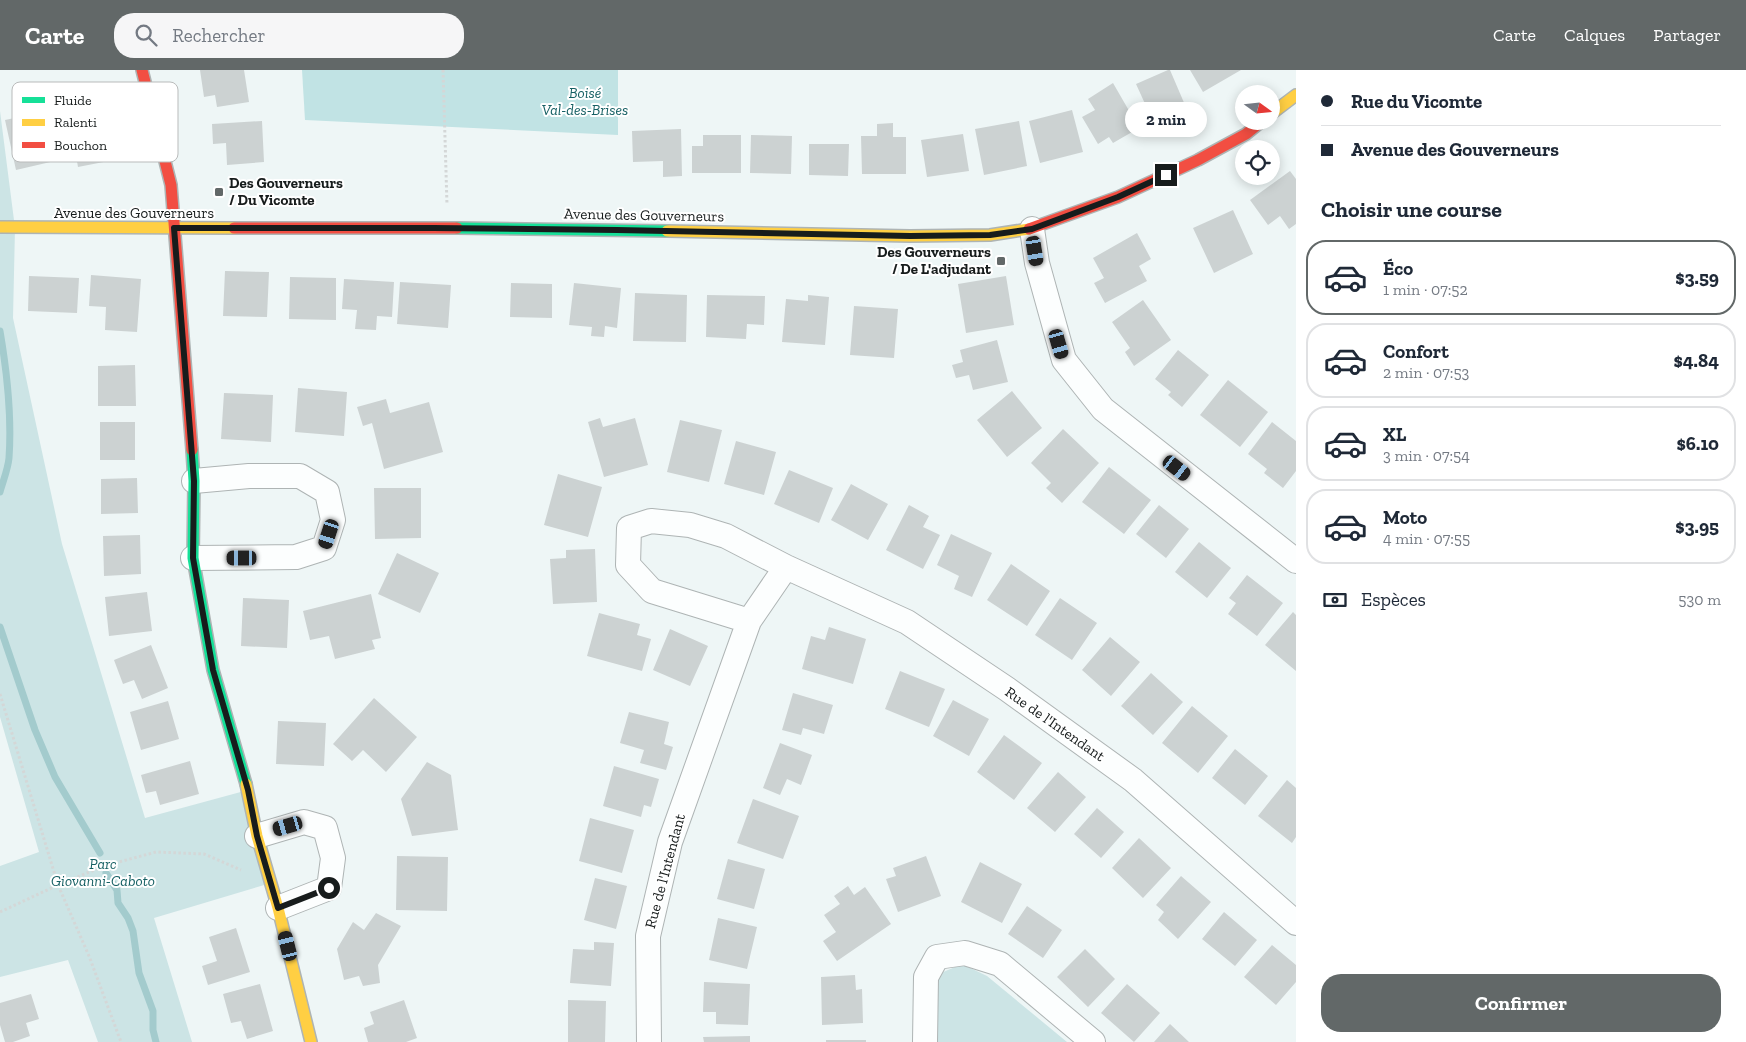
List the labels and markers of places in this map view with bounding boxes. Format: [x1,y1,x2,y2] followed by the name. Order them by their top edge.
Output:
[229,174,343,209] place label: Des Gouverneurs / Du Vicomte
[213,186,225,198] marker: Des Gouverneurs / Du Vicomte
[877,243,992,278] place label: Des Gouverneurs / De L'adjudant
[995,255,1007,267] marker: Des Gouverneurs / De L'adjudant

